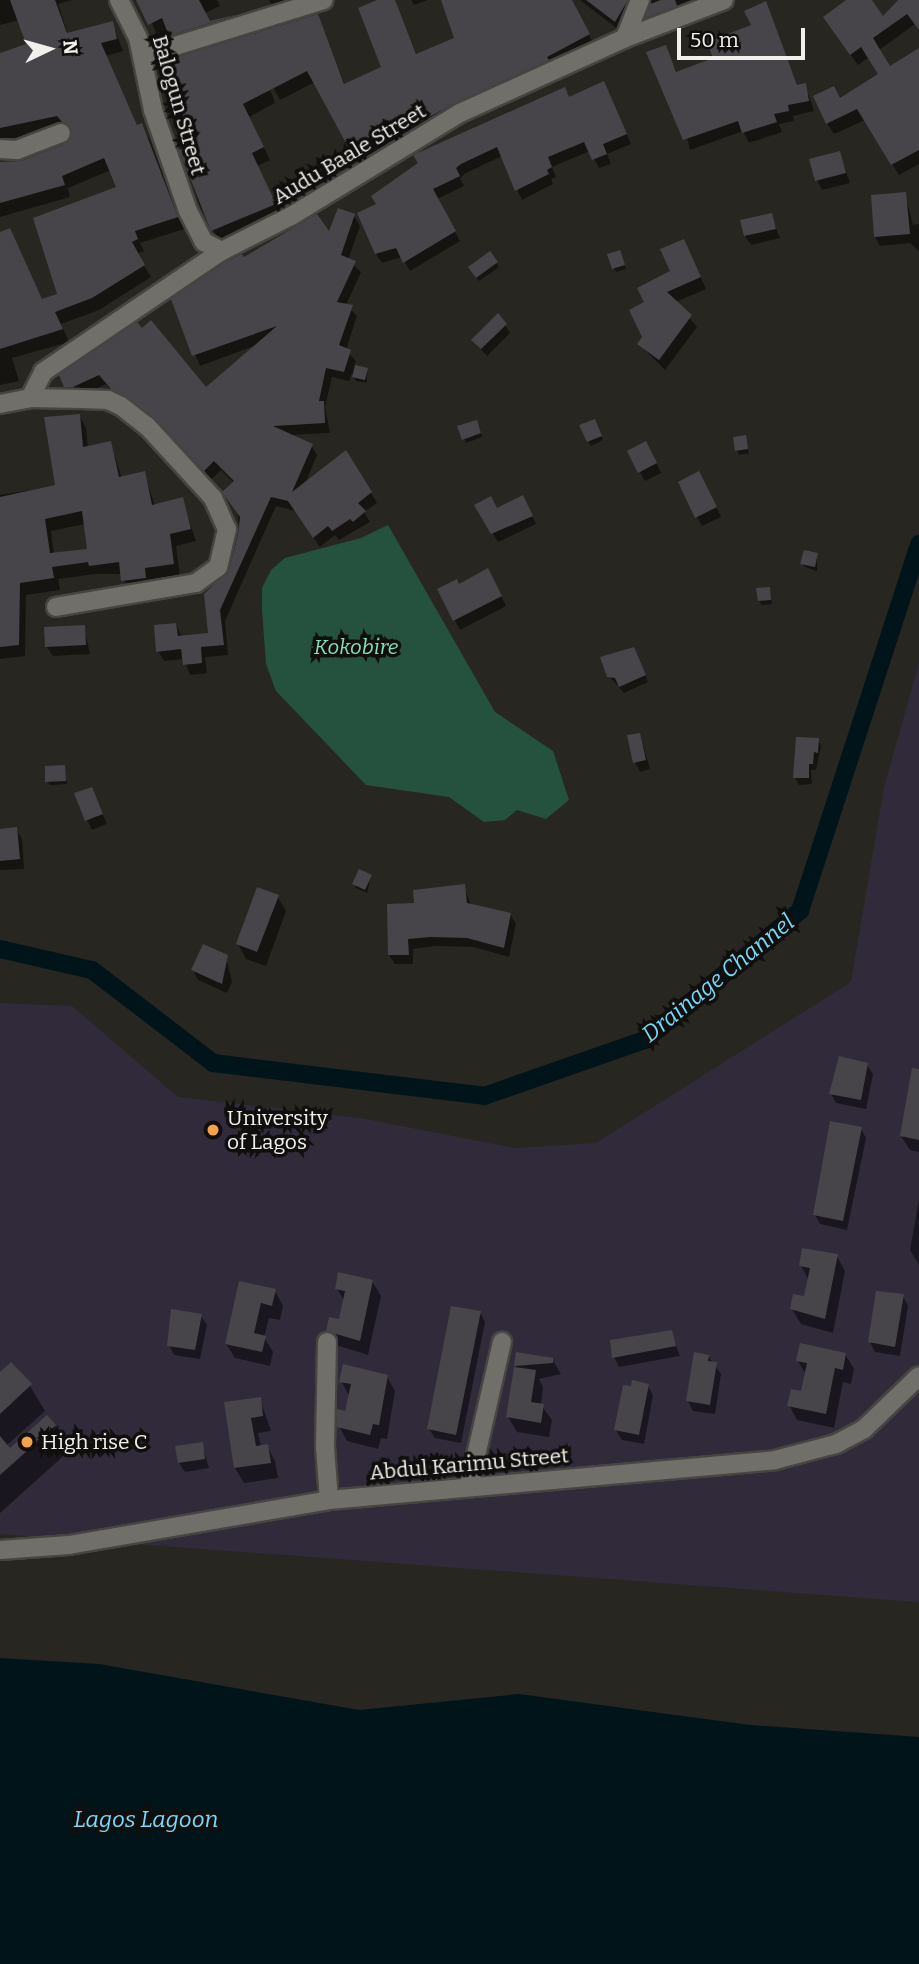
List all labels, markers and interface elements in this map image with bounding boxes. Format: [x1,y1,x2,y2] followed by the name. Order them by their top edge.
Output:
[14,14,84,84] north arrow
[681,14,809,58] scale bar
[690,27,739,53] text: 50 m
[147,32,211,178] street label: Balogun Street
[58,39,83,55] text: N
[268,98,430,210] street label: Audu Baale Street
[314,634,398,660] park label: Kokobire
[636,908,800,1048] water label: Drainage Channel
[227,1105,328,1155] place label: University of Lagos
[205,1122,221,1138] marker: University of Lagos
[41,1429,147,1455] place label: High rise C
[19,1434,35,1450] marker: High rise C
[368,1443,570,1485] street label: Abdul Karimu Street
[73,1805,219,1833] water label: Lagos Lagoon

